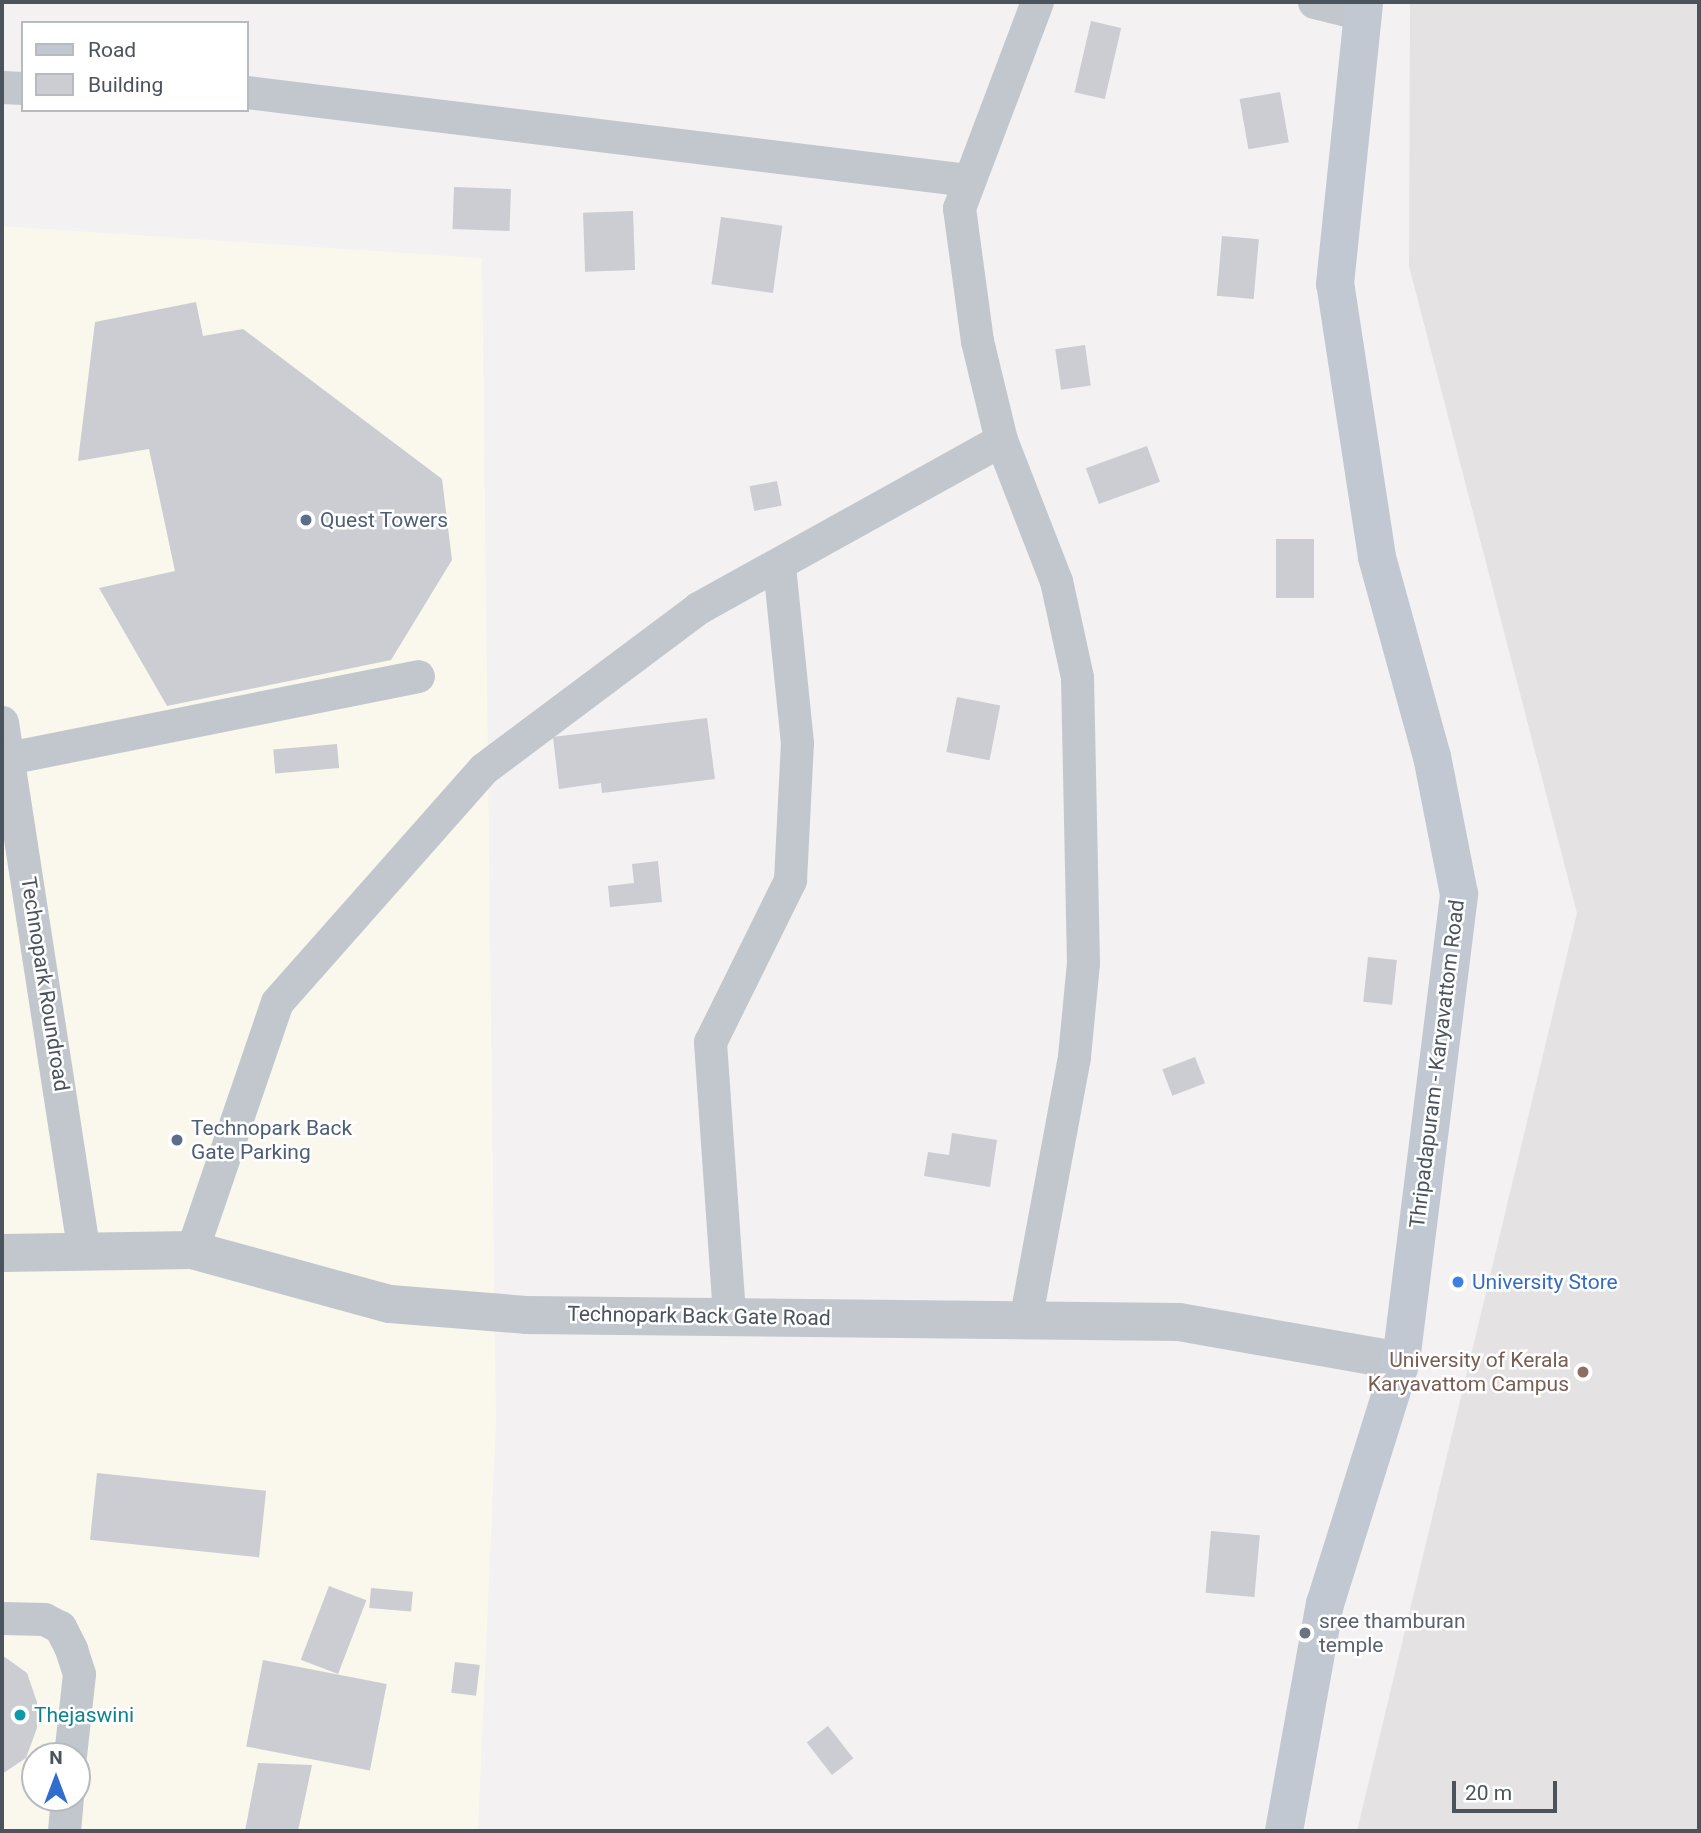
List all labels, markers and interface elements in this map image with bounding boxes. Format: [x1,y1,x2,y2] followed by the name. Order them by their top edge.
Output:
[21,21,248,112] legend
[88,38,136,62] text: Road
[88,73,163,97] text: Building
[320,507,448,533] place label: Quest Towers
[298,512,314,528] marker: Quest Towers
[16,875,74,1093] street label: Technopark Roundroad
[1404,898,1470,1230] street label: Thripadapuram - Karyavattom Road
[191,1115,352,1165] place label: Technopark Back Gate Parking
[169,1132,185,1148] marker: Technopark Back Gate Parking
[1472,1269,1618,1295] place label: University Store
[1450,1274,1466,1290] marker: University Store
[567,1301,831,1331] street label: Technopark Back Gate Road
[1368,1347,1569,1397] place label: University of Kerala Karyavattom Campus
[1575,1364,1591,1380] marker: University of Kerala Karyavattom Campus
[1319,1608,1466,1658] place label: sree thamburan temple
[1297,1625,1313,1641] marker: sree thamburan temple
[34,1702,134,1728] place label: Thejaswini
[12,1707,28,1723] marker: Thejaswini
[21,1742,91,1812] north arrow
[49,1746,63,1769] text: N
[1456,1766,1561,1810] scale bar
[1465,1781,1512,1805] text: 20 m

